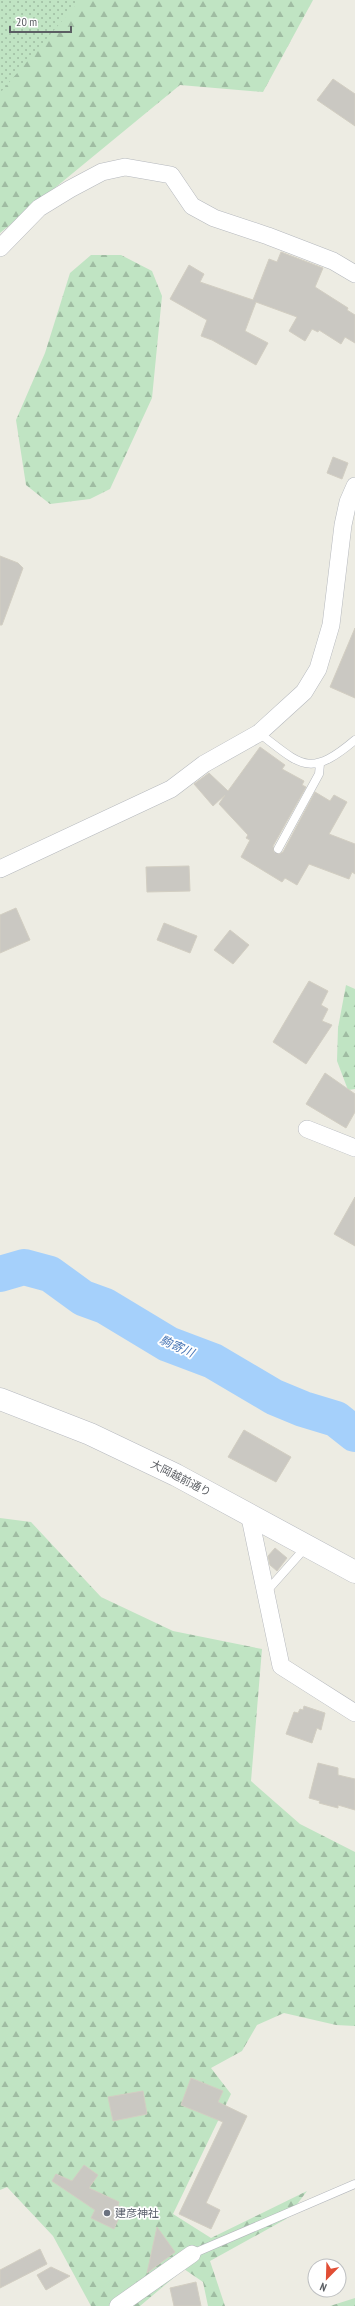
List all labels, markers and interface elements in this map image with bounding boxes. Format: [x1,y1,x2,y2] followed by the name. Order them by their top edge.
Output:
[10,8,71,34] scale bar
[16,14,37,29] text: 20 m
[157,1332,198,1361] water label: 駒寄川
[148,1457,214,1499] street label: 大岡越前通り
[115,2206,159,2220] place label: 建彦神社
[102,2208,112,2218] marker: 建彦神社
[307,2258,347,2298] north arrow
[318,2280,329,2295] text: N

